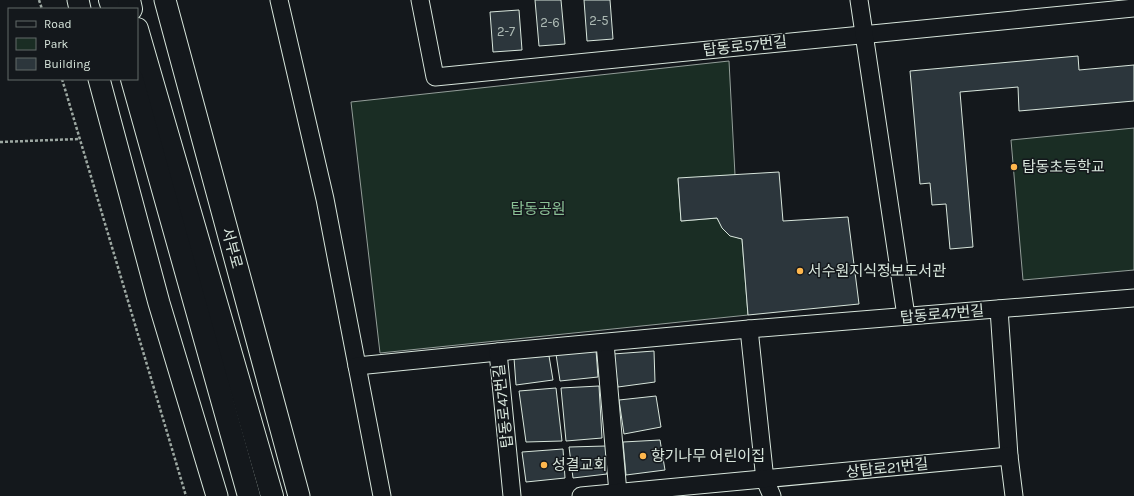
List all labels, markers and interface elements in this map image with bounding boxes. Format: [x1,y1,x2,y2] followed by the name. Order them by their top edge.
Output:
[8,8,138,80] legend
[589,13,609,28] house number: 2-5
[540,15,560,30] house number: 2-6
[44,17,72,31] text: Road
[497,24,515,39] house number: 2-7
[702,33,788,59] street label: 탑동로57번길
[44,37,69,51] text: Park
[44,57,91,71] text: Building
[1022,158,1105,176] place label: 탑동초등학교
[1009,162,1019,172] marker: 탑동초등학교
[510,200,566,218] park label: 탑동공원
[218,226,246,270] street label: 서부로
[808,262,946,280] place label: 서수원지식정보도서관
[795,266,805,276] marker: 서수원지식정보도서관
[899,301,985,327] street label: 탑동로47번길
[490,363,516,449] street label: 탑동로47번길
[651,447,765,465] place label: 향기나무 어린이집
[638,451,648,461] marker: 향기나무 어린이집
[845,455,929,481] street label: 상탑로21번길
[552,456,607,474] place label: 성결교회
[539,460,549,470] marker: 성결교회

